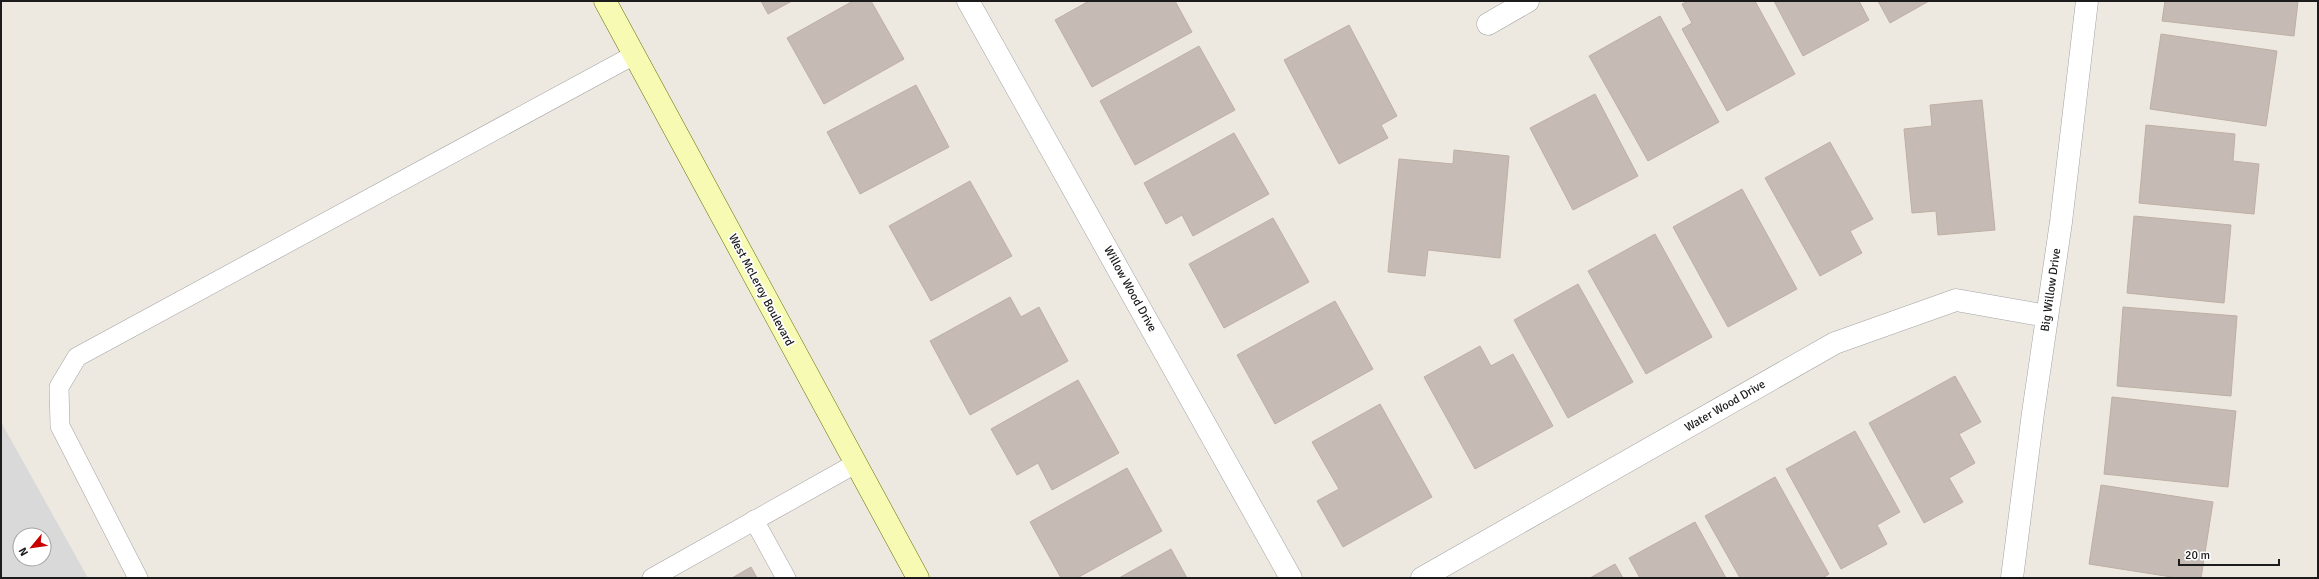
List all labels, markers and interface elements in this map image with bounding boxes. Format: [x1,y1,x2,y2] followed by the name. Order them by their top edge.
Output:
[725,231,797,349] street label: West McLeroy Boulevard
[1100,243,1160,335] street label: Willow Wood Drive
[2038,247,2064,333] street label: Big Willow Drive
[1682,377,1768,435] street label: Water Wood Drive
[12,527,52,567] north arrow
[2179,541,2279,567] scale bar
[16,545,31,558] text: N
[2185,548,2210,563] text: 20 m

